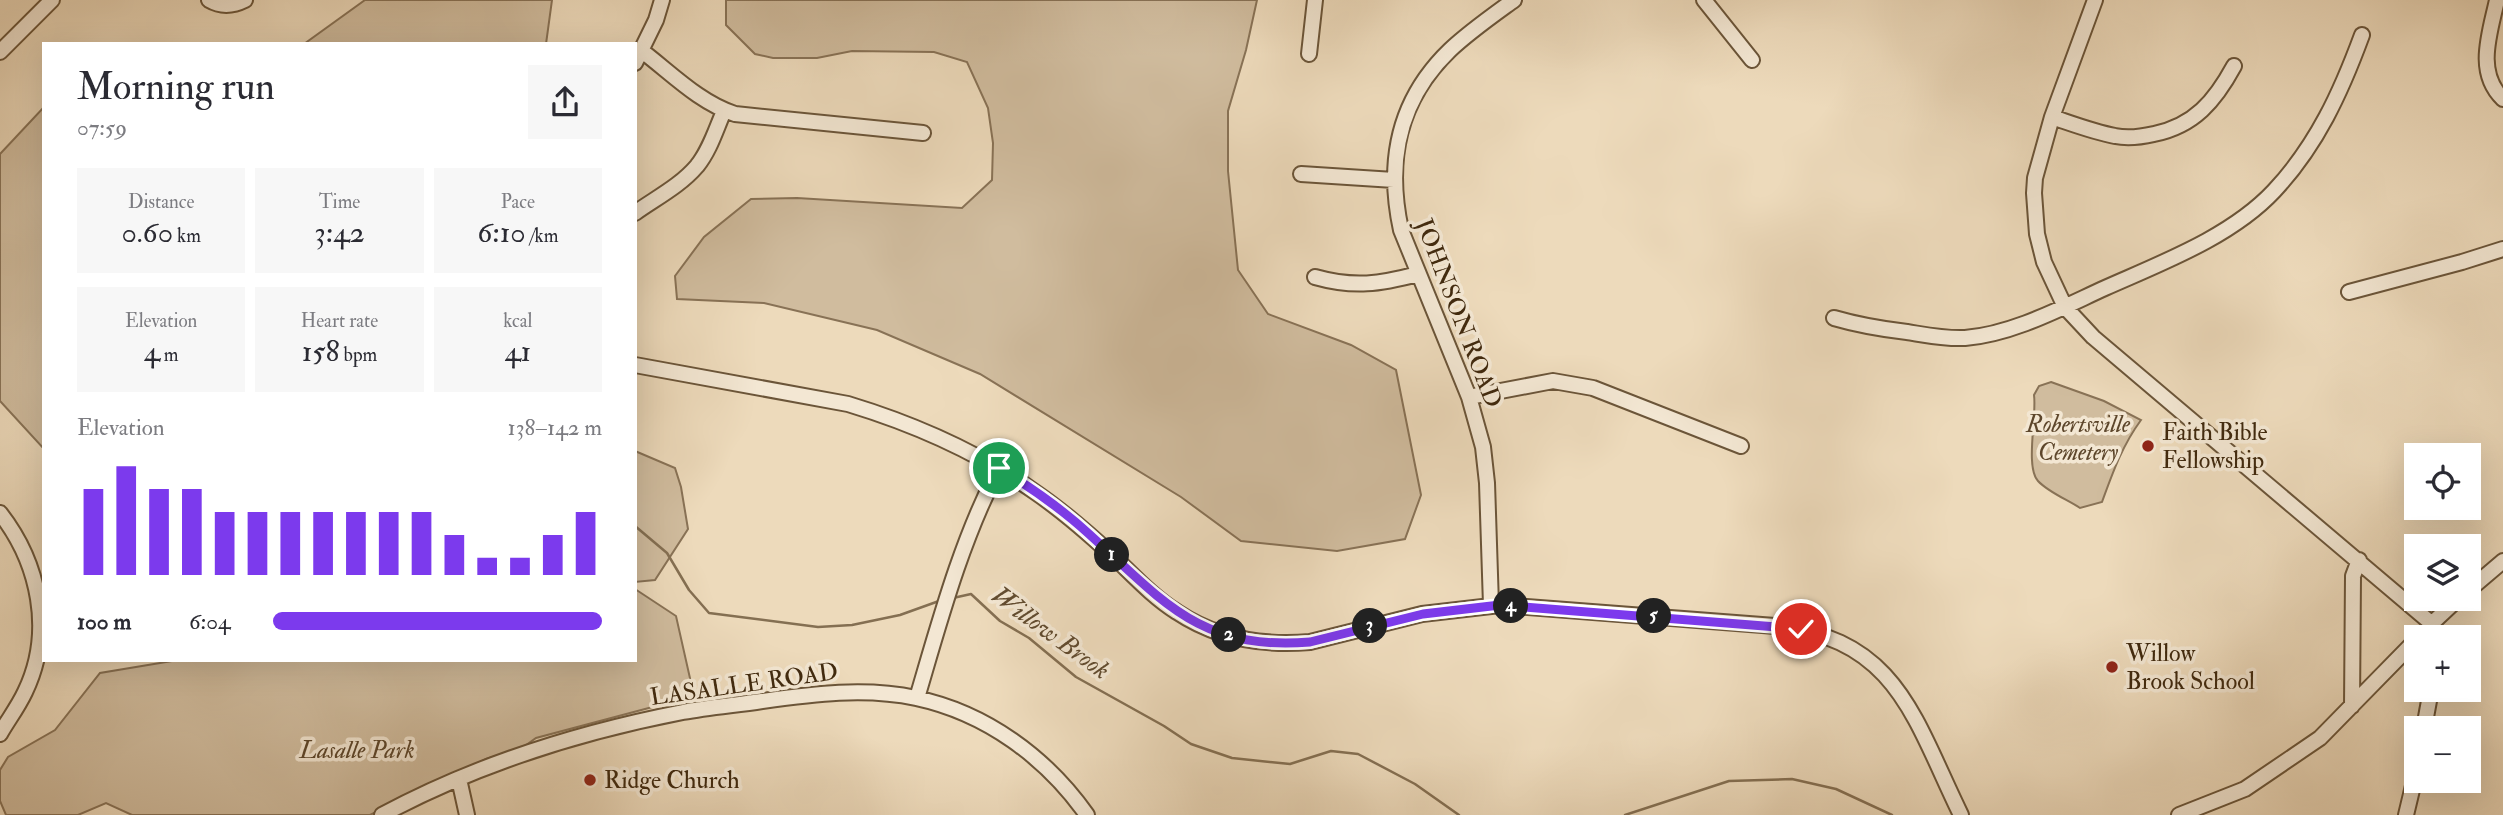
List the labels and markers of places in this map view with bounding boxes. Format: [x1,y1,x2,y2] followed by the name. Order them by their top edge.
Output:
[2162,417,2268,476] place label: Faith Bible Fellowship
[969,438,1029,498] pin
[2140,438,2156,454] marker: Faith Bible Fellowship
[1094,538,1130,572] pin: 1
[1494,588,1528,624] pin: 4
[1636,598,1672,634] pin: 5
[1771,599,1831,659] pin
[1352,608,1388,644] pin: 3
[1212,618,1246,652] pin: 2
[2125,638,2255,697] place label: Willow Brook School
[2104,659,2120,675] marker: Willow Brook School
[604,765,740,796] place label: Ridge Church
[582,772,598,788] marker: Ridge Church

